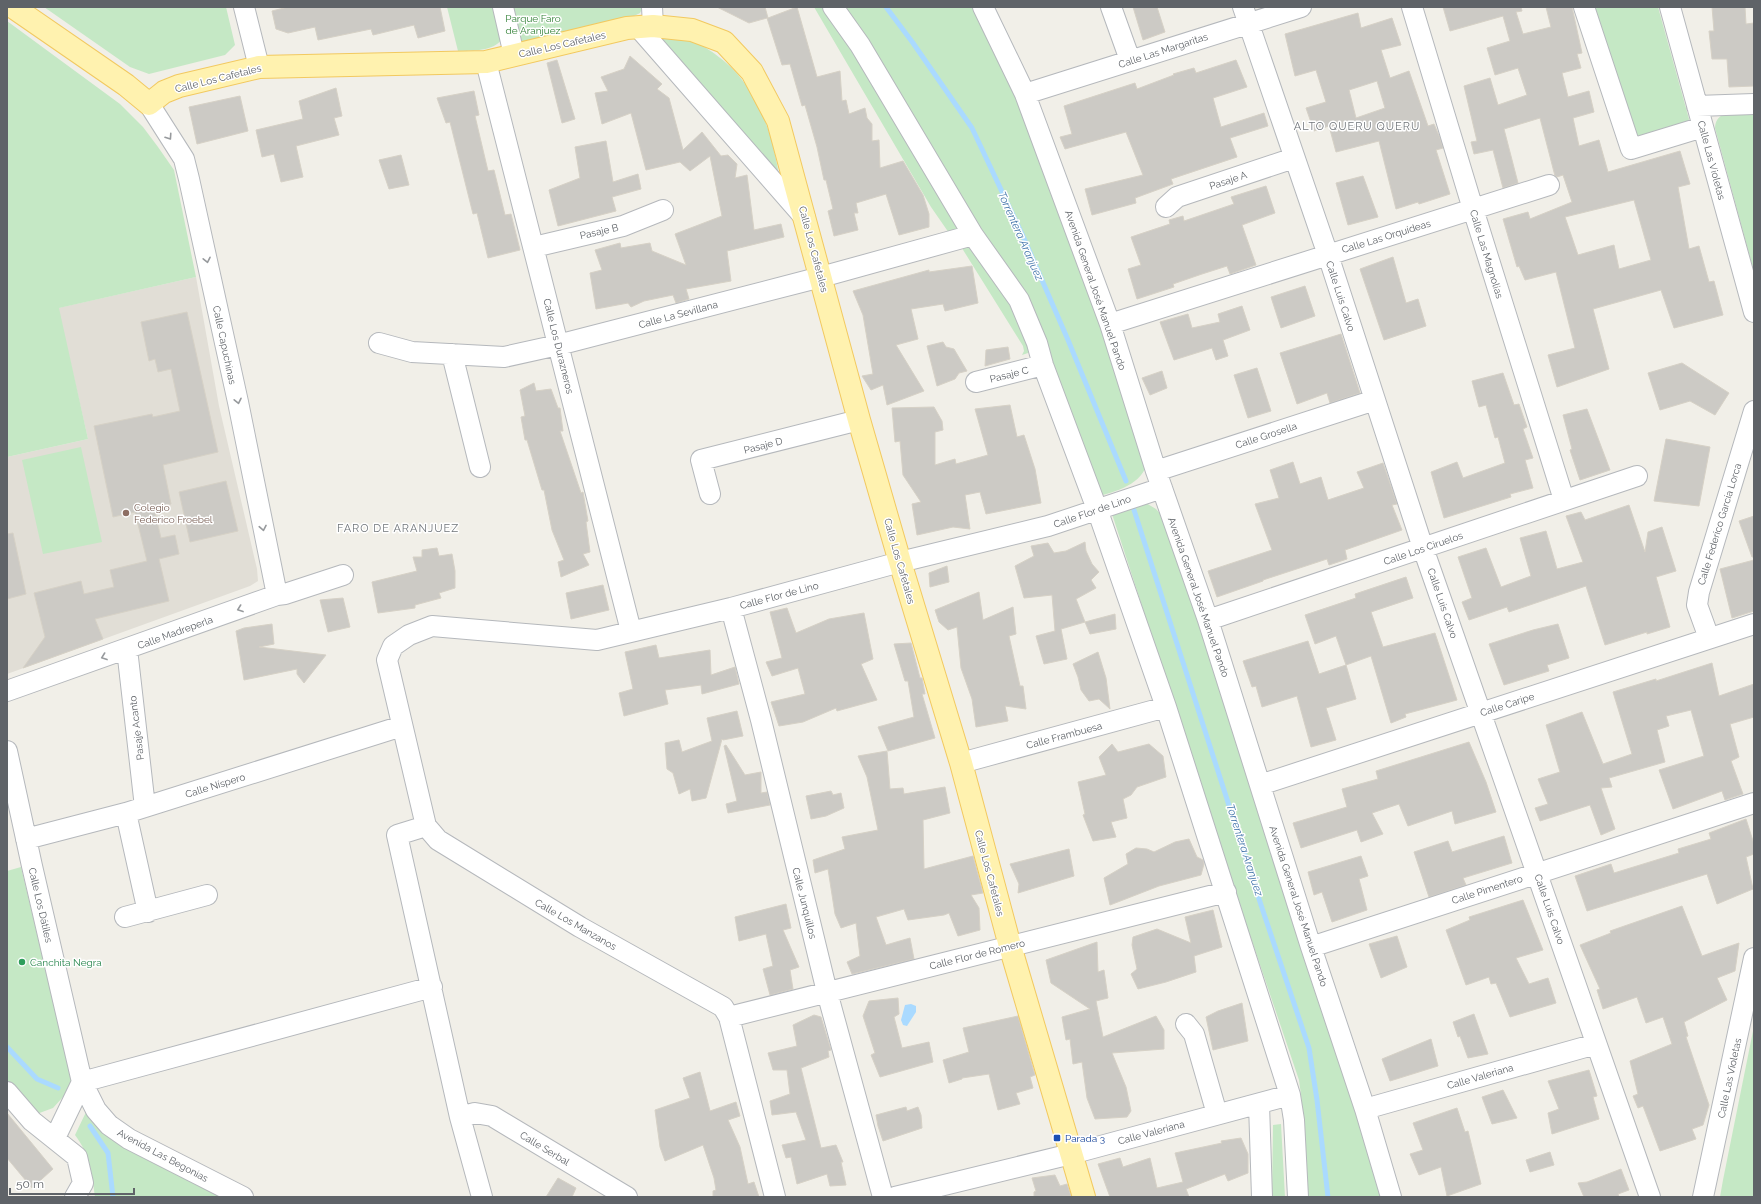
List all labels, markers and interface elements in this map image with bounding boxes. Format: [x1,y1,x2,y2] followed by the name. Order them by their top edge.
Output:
[505,13,561,36] park label: Parque Faro de Aranjuez
[518,29,607,60] street label: Calle Los Cafetales
[1117,31,1209,70] street label: Calle Las Margaritas
[174,62,263,95] street label: Calle Los Cafetales
[1696,119,1727,201] street label: Calle Las Violetas
[1294,120,1420,133] district label: ALTO QUERU QUERU
[164,133,171,140] one-way arrow
[1208,169,1249,192] street label: Pasaje A
[995,190,1046,284] water label: Torrentera Aranjuez
[797,205,830,294] street label: Calle Los Cafetales
[1468,208,1505,300] street label: Calle Las Magnolias
[1063,209,1128,372] street label: Avenida General José Manuel Pando
[1340,218,1432,255] street label: Calle Las Orquídeas
[579,222,620,241] street label: Pasaje B
[202,257,210,263] one-way arrow
[1324,260,1357,333] street label: Calle Luis Calvo
[541,297,576,395] street label: Calle Los Durazneros
[637,299,719,330] street label: Calle La Sevillana
[211,305,238,386] street label: Calle Capuchinas
[989,364,1030,385] street label: Pasaje C
[233,398,241,404] one-way arrow
[1234,420,1298,451] street label: Calle Grosella
[743,435,784,456] street label: Pasaje D
[1696,462,1743,586] street label: Calle Federico García Lorca
[1052,493,1132,530] street label: Calle Flor de Lino
[134,502,213,525] place label: Colegio Federico Froebel
[121,508,131,518] marker: Colegio Federico Froebel
[1166,516,1231,679] street label: Avenida General José Manuel Pando
[882,517,917,605] street label: Calle Los Cafetales
[337,522,459,535] district label: FARO DE ARANJUEZ
[259,525,267,531] one-way arrow
[1382,530,1464,567] street label: Calle Los Ciruelos
[1425,567,1460,640] street label: Calle Luis Calvo
[739,580,820,611] street label: Calle Flor de Lino
[237,604,244,612] one-way arrow
[136,614,214,651] street label: Calle Madreperla
[101,652,108,660] one-way arrow
[1479,691,1536,718] street label: Calle Caripe
[127,695,146,761] street label: Pasaje Acanto
[1025,720,1103,751] street label: Calle Frambuesa
[184,771,247,800] street label: Calle Níspero
[1223,802,1266,899] water label: Torrentera Aranjuez
[1267,824,1330,988] street label: Avenida General José Manuel Pando
[973,829,1006,918] street label: Calle Los Cafetales
[790,866,819,940] street label: Calle Junquillos
[27,867,55,944] street label: Calle Los Dátiles
[1450,873,1524,906] street label: Calle Pimentero
[1532,873,1567,946] street label: Calle Luis Calvo
[533,897,619,952] street label: Calle Los Manzanos
[928,937,1026,972] street label: Calle Flor de Romero
[17,957,27,967] marker: Canchita Negra
[30,957,102,968] place label: Canchita Negra
[1716,1037,1743,1119] street label: Calle Las Violetas
[1446,1062,1515,1091] street label: Calle Valeriana
[1117,1118,1186,1147] street label: Calle Valeriana
[115,1127,210,1184] street label: Avenida Las Begonias
[518,1129,572,1168] street label: Calle Serbal
[1052,1133,1062,1143] marker: Parada 3
[1065,1133,1105,1144] place label: Parada 3
[10,1170,134,1196] scale bar
[16,1177,44,1191] text: 50 m

